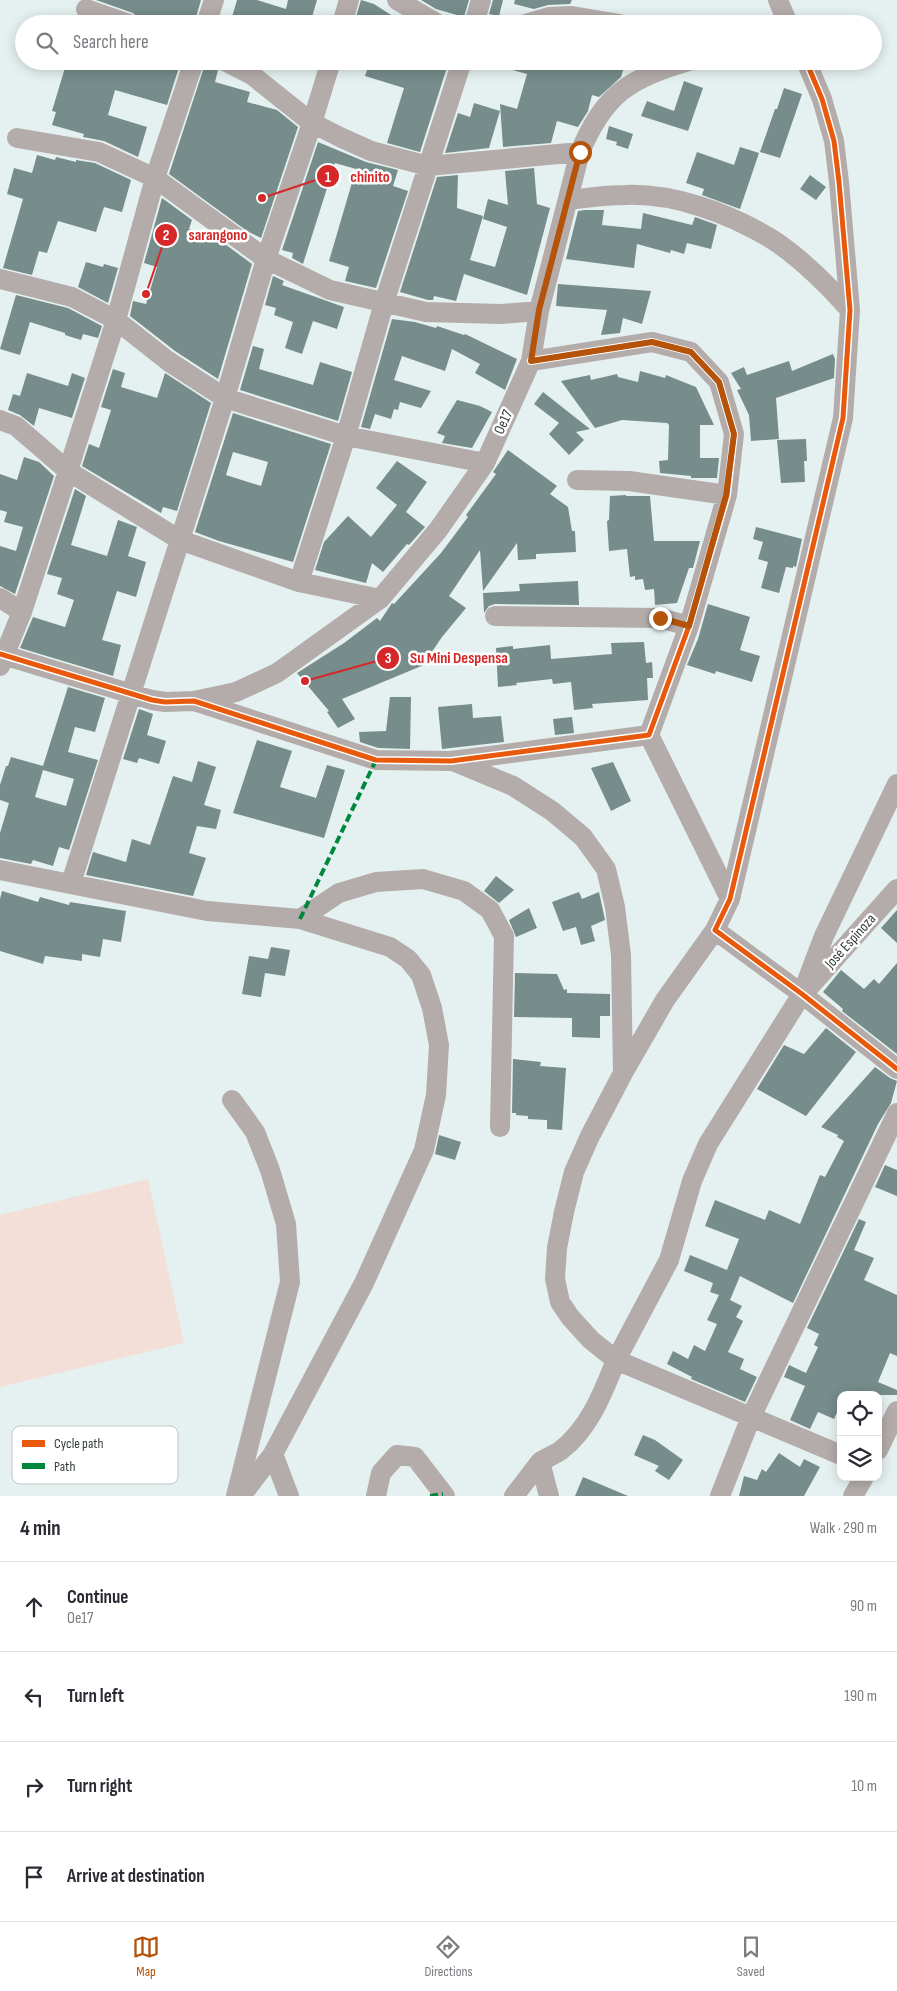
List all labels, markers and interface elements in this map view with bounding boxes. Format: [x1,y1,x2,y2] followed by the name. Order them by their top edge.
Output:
[15,15,882,70] search box
[33,29,61,57] icon: search
[73,31,149,54] text: Search here
[569,141,592,164] route start
[315,161,400,192] callout: chinito
[325,168,331,187] text: 1
[350,168,390,187] text: chinito
[154,219,257,250] callout: sarangono
[163,226,169,245] text: 2
[189,226,247,245] text: sarangono
[490,407,517,437] street label: Oe17
[649,607,672,630] route end
[376,642,518,673] callout: Su Mini Despensa
[385,649,392,668] text: 3
[410,649,508,668] text: Su Mini Despensa
[820,910,880,973] street label: José Espinoza
[837,1391,882,1481] map controls
[837,1391,882,1436] button: locate
[12,1426,178,1484] legend
[54,1435,104,1452] text: Cycle path
[837,1436,882,1481] button: layers
[54,1458,75,1475] text: Path
[20,1516,61,1541] text: 4 min
[810,1519,877,1538] text: Walk · 290 m
[67,1586,128,1609] text: Continue
[20,1593,48,1621] icon: ahead
[850,1597,877,1616] text: 90 m
[67,1609,93,1628] text: Oe17
[20,1683,48,1711] icon: left
[67,1685,124,1708] text: Turn left
[844,1687,877,1706] text: 190 m
[20,1773,48,1801] icon: right
[67,1775,132,1798] text: Turn right
[851,1777,877,1796] text: 10 m
[20,1863,48,1891] icon: arrive
[67,1865,205,1888] text: Arrive at destination
[132,1933,160,1980] tab: Map
[424,1933,473,1980] tab: Directions
[737,1933,765,1980] tab: Saved

